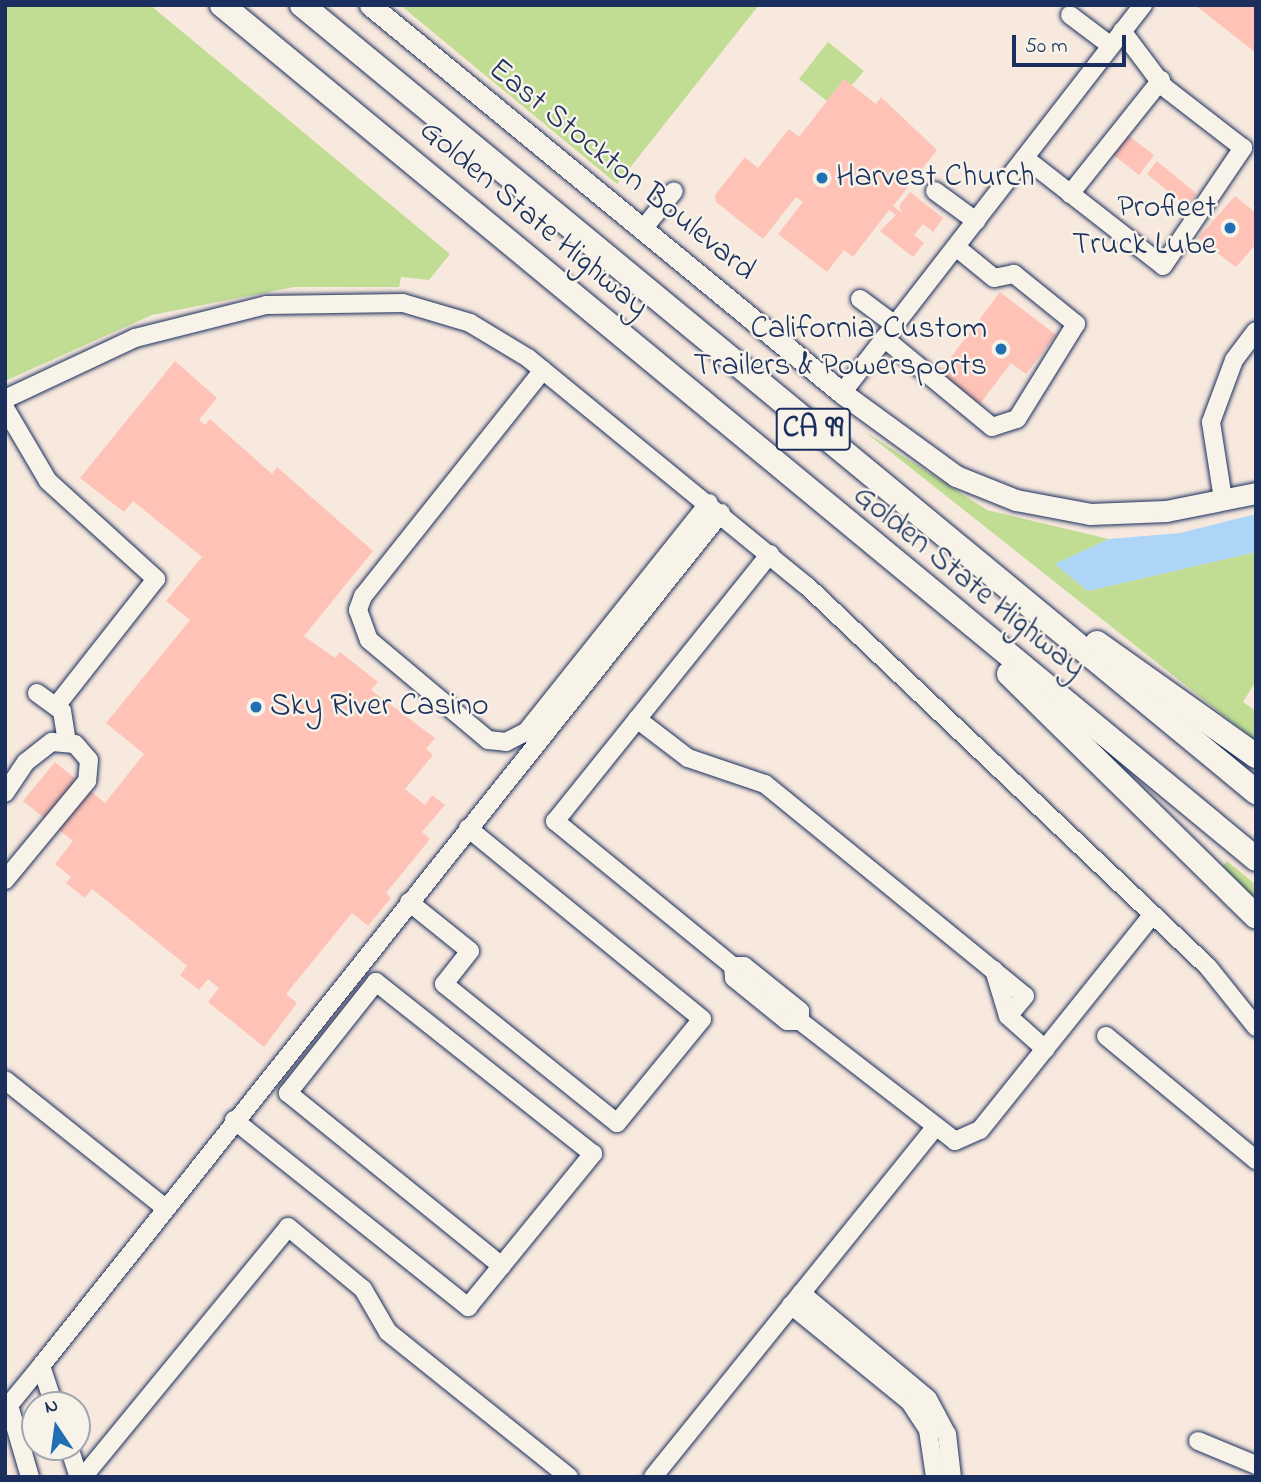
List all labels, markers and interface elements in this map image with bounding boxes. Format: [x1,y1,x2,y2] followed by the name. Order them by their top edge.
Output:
[1016,21,1130,65] scale bar
[1025,32,1068,62] text: 50 m
[480,51,762,291] street label: East Stockton Boulevard
[410,113,656,327] street label: Golden State Highway
[836,159,1035,197] place label: Harvest Church
[814,170,830,186] marker: Harvest Church
[1072,191,1216,266] place label: Profleet Truck Lube
[1222,220,1238,236] marker: Profleet Truck Lube
[693,312,987,387] place label: California Custom Trailers & Powersports
[993,341,1009,357] marker: California Custom Trailers & Powersports
[774,402,852,456] road number: CA 99
[844,478,1092,688] street label: Golden State Highway
[270,688,489,726] place label: Sky River Casino
[248,699,264,715] marker: Sky River Casino
[21,1391,91,1461] north arrow
[42,1392,61,1422] text: N

